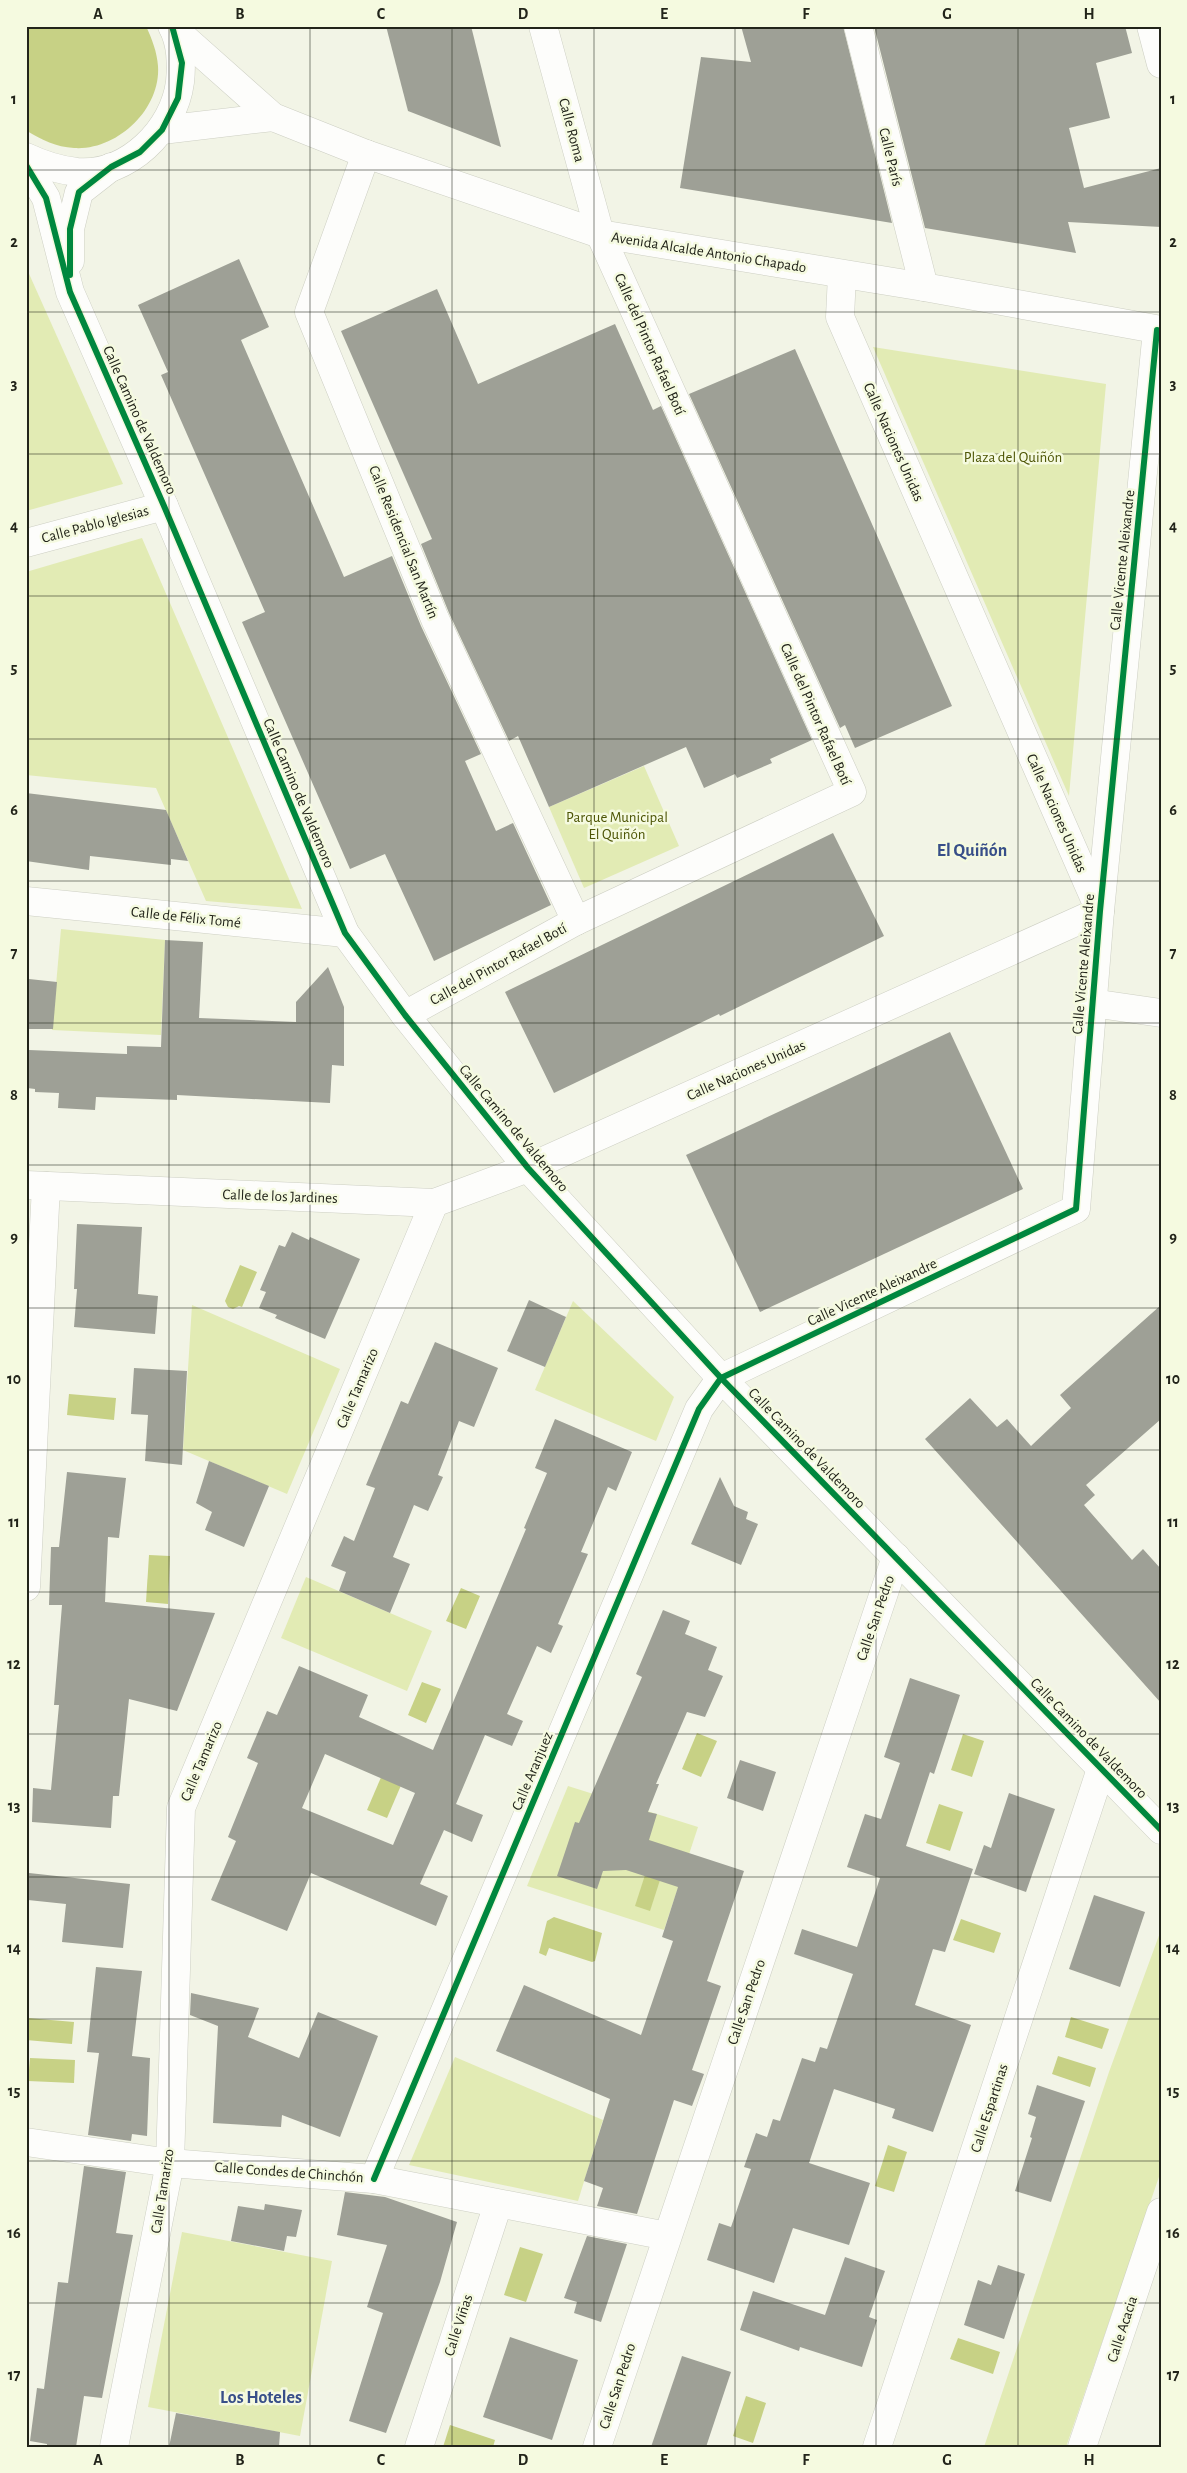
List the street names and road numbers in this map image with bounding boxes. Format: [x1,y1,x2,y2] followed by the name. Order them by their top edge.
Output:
[556,97,587,164] street label: Calle Roma
[876,126,905,188] street label: Calle París
[610,230,808,275] street label: Avenida Alcalde Antonio Chapado
[611,271,688,418] street label: Calle del Pintor Rafael Botí
[100,344,179,497] street label: Calle Camino de Valdemoro
[861,381,927,504] street label: Calle Naciones Unidas
[366,464,441,621] street label: Calle Residencial San Martín
[1108,489,1137,631] street label: Calle Vicente Aleixandre
[40,503,150,546] street label: Calle Pablo Iglesias
[777,641,854,788] street label: Calle del Pintor Rafael Botí
[260,716,337,870] street label: Calle Camino de Valdemoro
[1024,752,1090,875] street label: Calle Naciones Unidas
[1070,893,1097,1035] street label: Calle Vicente Aleixandre
[130,904,242,931] street label: Calle de Félix Tomé
[427,920,569,1008] street label: Calle del Pintor Rafael Botí
[685,1037,808,1103] street label: Calle Naciones Unidas
[456,1062,571,1195] street label: Calle Camino de Valdemoro
[222,1187,338,1206] street label: Calle de los Jardines
[805,1256,939,1329] street label: Calle Vicente Aleixandre
[334,1346,381,1430] street label: Calle Tamarizo
[745,1385,868,1511] street label: Calle Camino de Valdemoro
[854,1573,897,1663] street label: Calle San Pedro
[1027,1675,1150,1801] street label: Calle Camino de Valdemoro
[178,1719,225,1803] street label: Calle Tamarizo
[509,1730,556,1813] street label: Calle Aranjuez
[725,1957,768,2047] street label: Calle San Pedro
[968,2062,1011,2154] street label: Calle Espartinas
[148,2148,177,2234] street label: Calle Tamarizo
[214,2160,364,2185] street label: Calle Condes de Chinchón
[441,2292,475,2358] street label: Calle Viñas
[1105,2294,1140,2364] street label: Calle Acacia
[597,2341,638,2431] street label: Calle San Pedro

